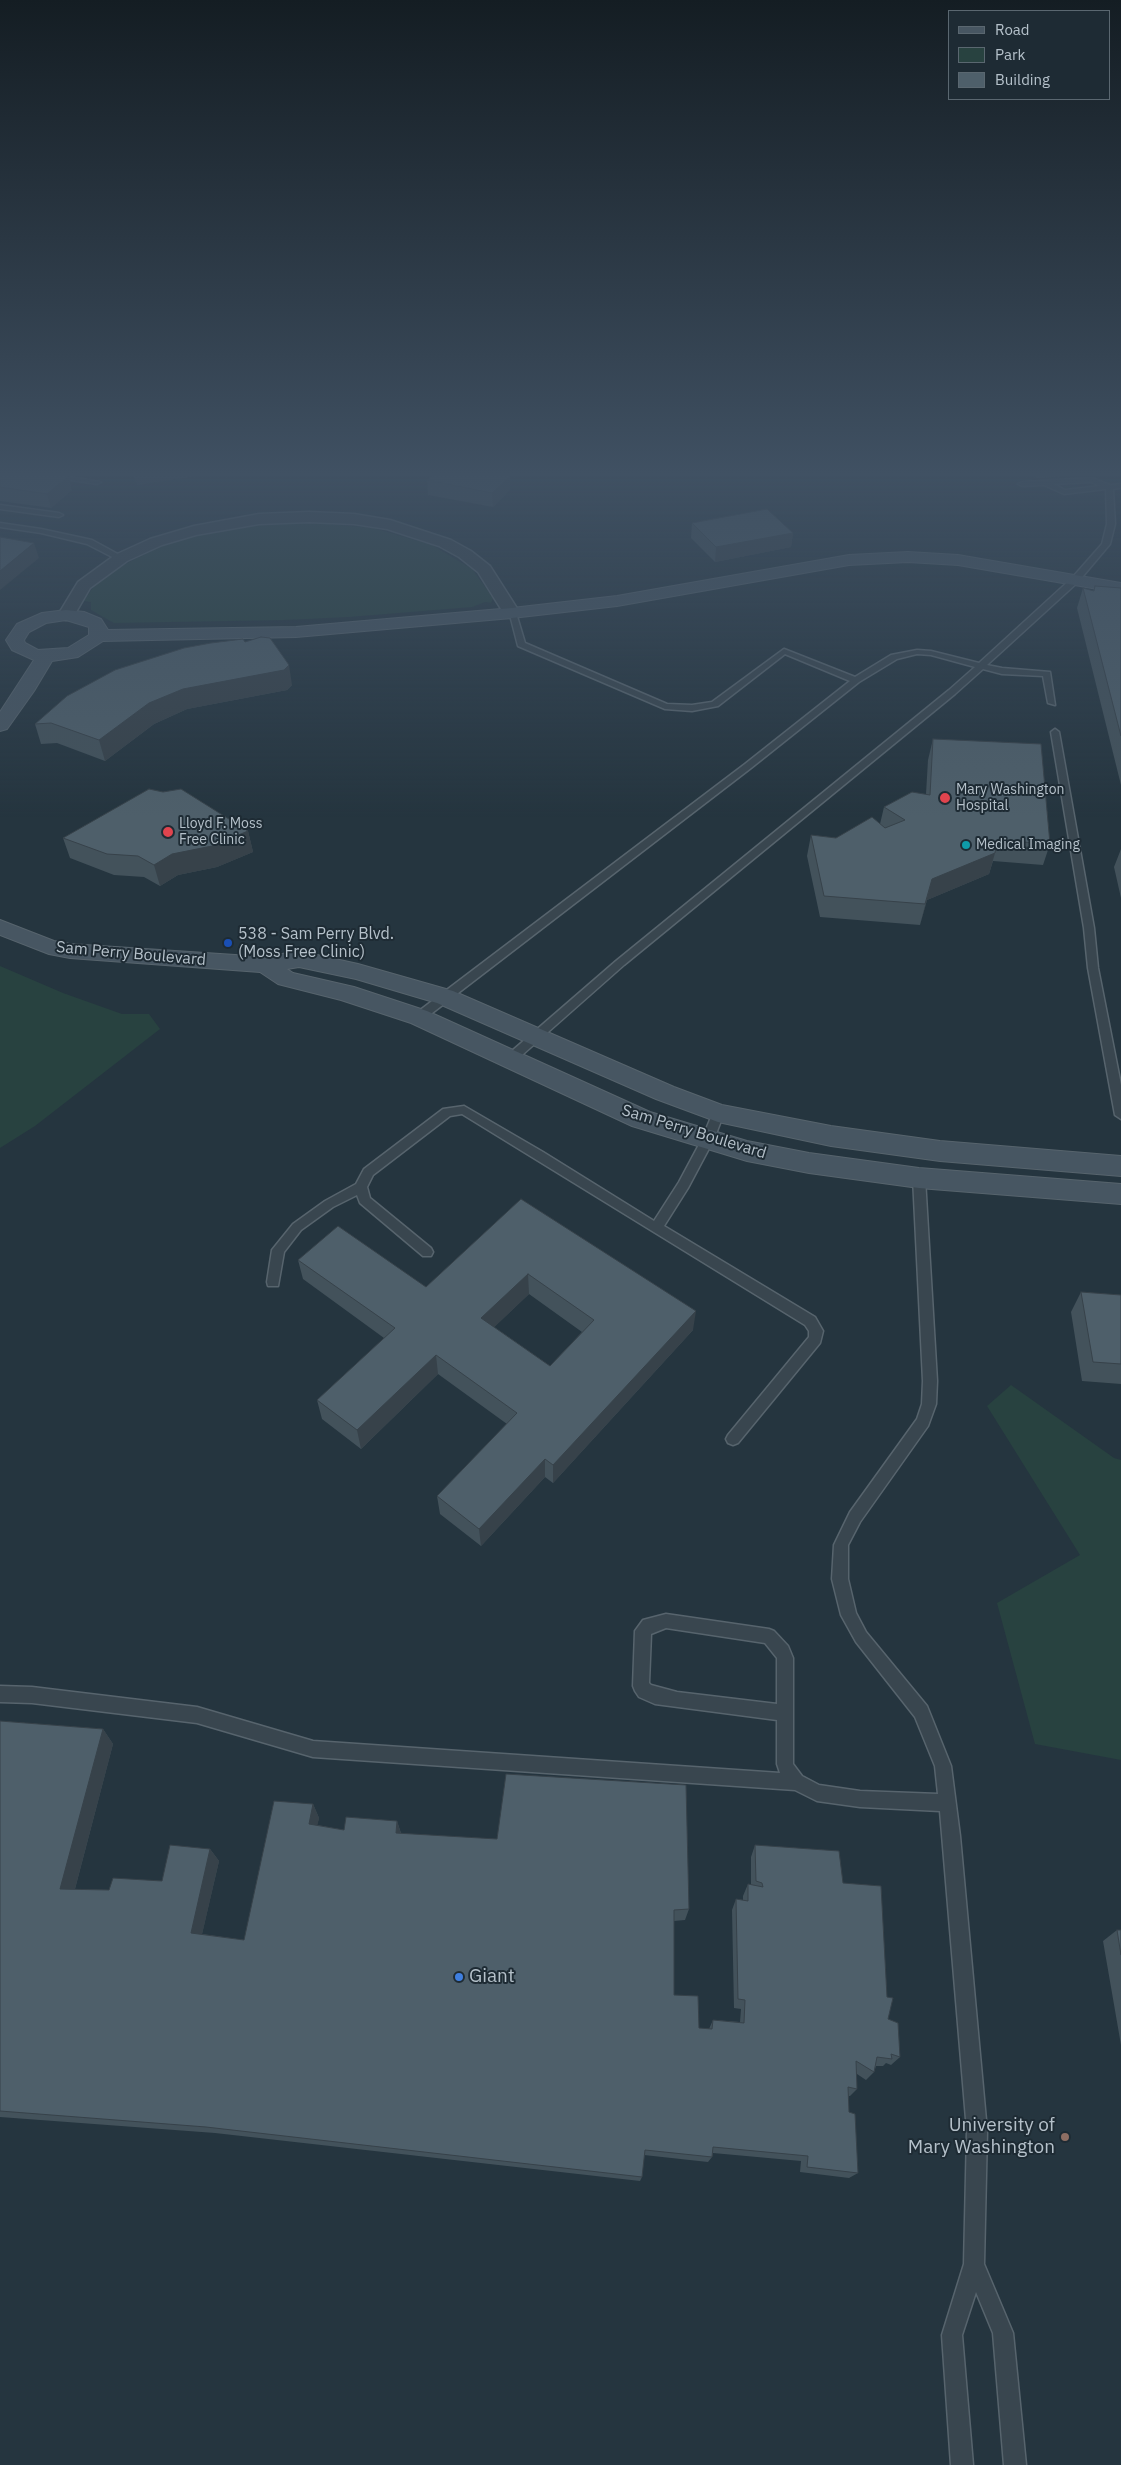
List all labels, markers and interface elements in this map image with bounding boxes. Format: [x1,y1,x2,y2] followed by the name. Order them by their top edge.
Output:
[948,10,1111,100] legend
[995,20,1030,39] text: Road
[995,45,1025,64] text: Park
[995,70,1050,89] text: Building
[956,782,1064,814] place label: Mary Washington Hospital
[938,791,952,805] marker: Mary Washington Hospital
[179,816,263,849] place label: Lloyd F. Moss Free Clinic
[161,825,175,839] marker: Lloyd F. Moss Free Clinic
[976,837,1080,853] place label: Medical Imaging
[960,839,972,851] marker: Medical Imaging
[238,924,394,962] place label: 538 - Sam Perry Blvd. (Moss Free Clinic)
[222,937,234,949] marker: 538 - Sam Perry Blvd. (Moss Free Clinic)
[55,938,207,970] street label: Sam Perry Boulevard
[619,1101,769,1163] street label: Sam Perry Boulevard
[469,1966,515,1988] place label: Giant
[453,1971,465,1983] marker: Giant
[908,2115,1055,2159] place label: University of Mary Washington
[1059,2131,1071,2143] marker: University of Mary Washington

